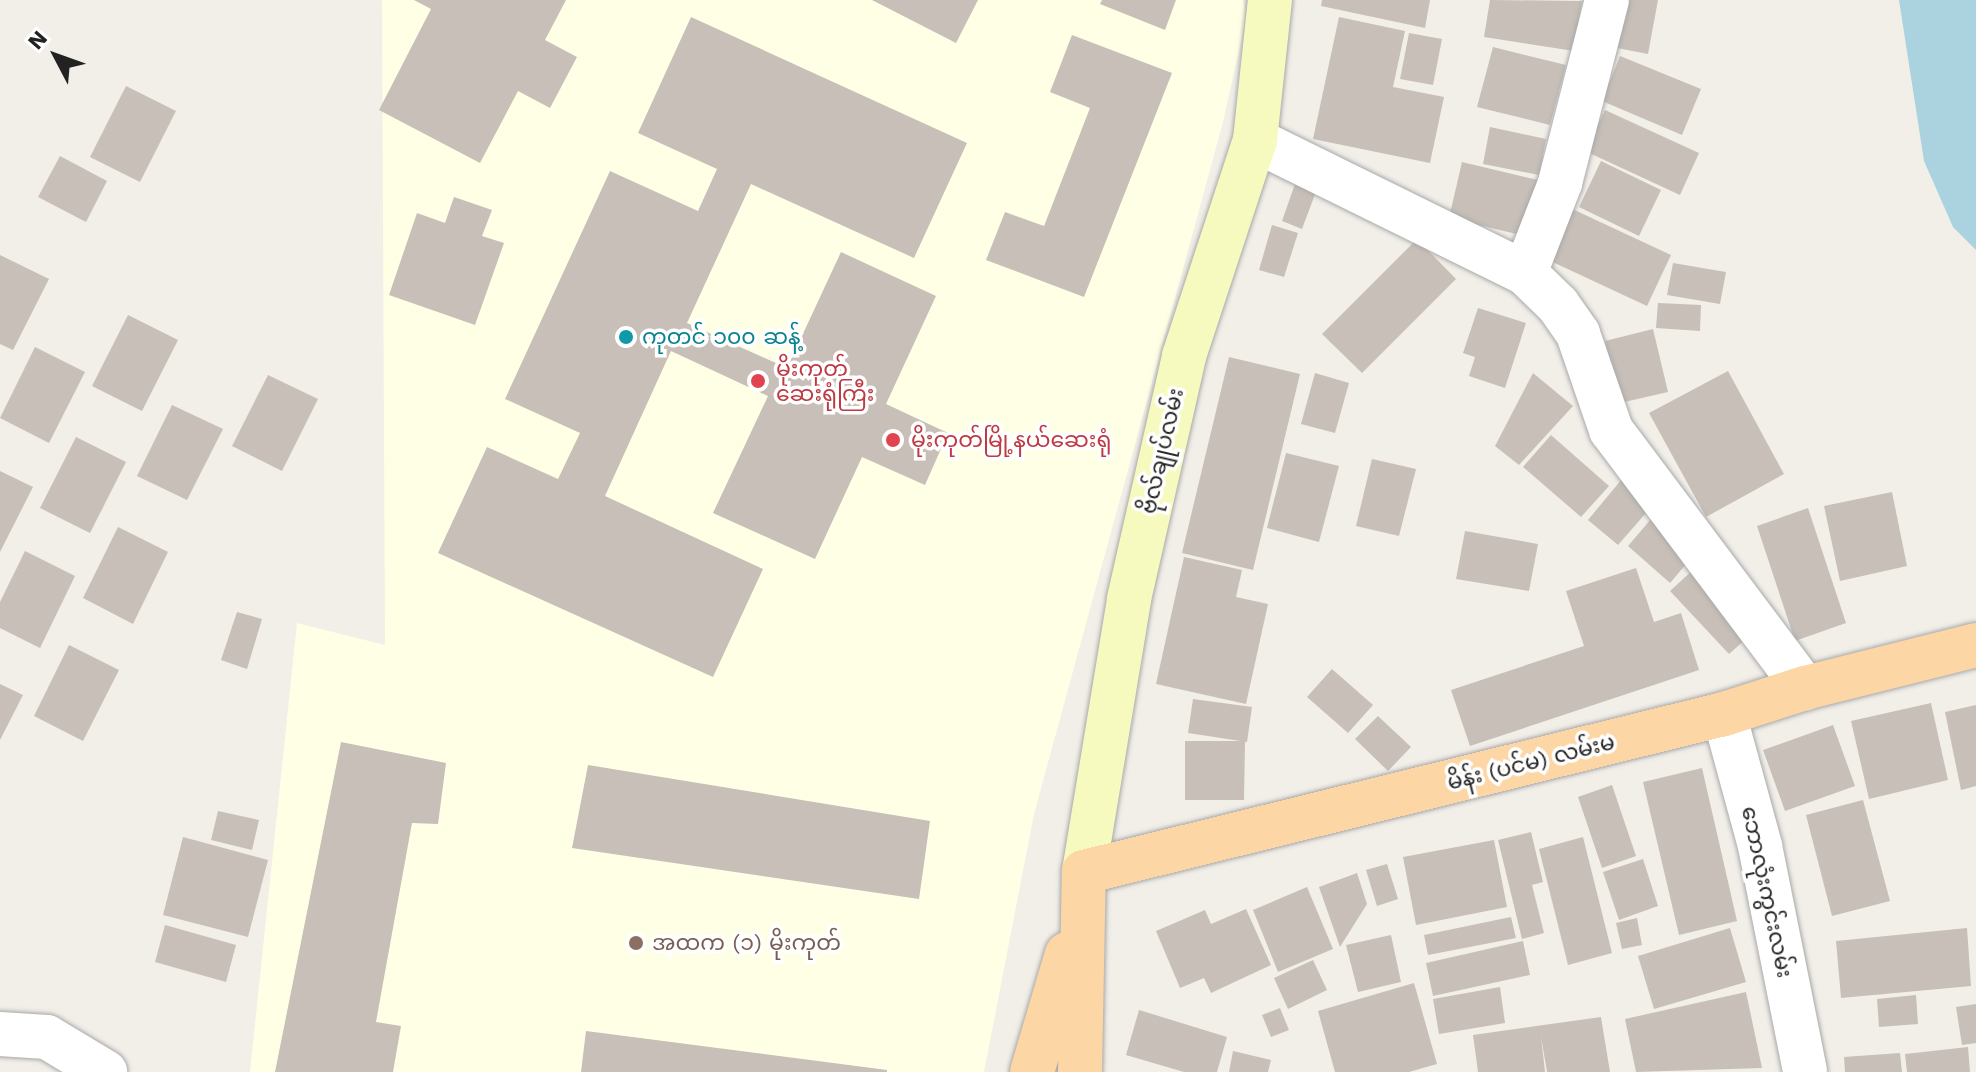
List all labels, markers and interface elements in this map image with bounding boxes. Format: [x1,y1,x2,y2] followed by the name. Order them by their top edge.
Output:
[16,16,96,96] north arrow
[23,26,52,54] text: N
[642,324,800,350] place label: ကုတင် ၁၀၀ ဆန့်
[617,328,635,346] marker: ကုတင် ၁၀၀ ဆန့်
[776,355,874,406] place label: မိုးကုတ်‌ ‌ဆေးရုံကြီး
[747,370,769,392] marker: မိုးကုတ်‌ ‌ဆေးရုံကြီး
[1135,386,1189,516] street label: ဗိုလ်‌ချုပ်‌လမ်း
[911,427,1111,453] place label: မိုးကုတ်မြို့နယ်ဆေးရုံ
[882,429,904,451] marker: မိုးကုတ်မြို့နယ်ဆေးရုံ
[1445,728,1617,796] street label: မိန်း (ပင်မ) လမ်းမ
[1736,804,1798,980] street label: ‌ဘောလုံးကွင်းလမ်း
[652,930,841,956] place label: အထက (၁) မိုးကုတ်
[627,934,645,952] marker: အထက (၁) မိုးကုတ်

